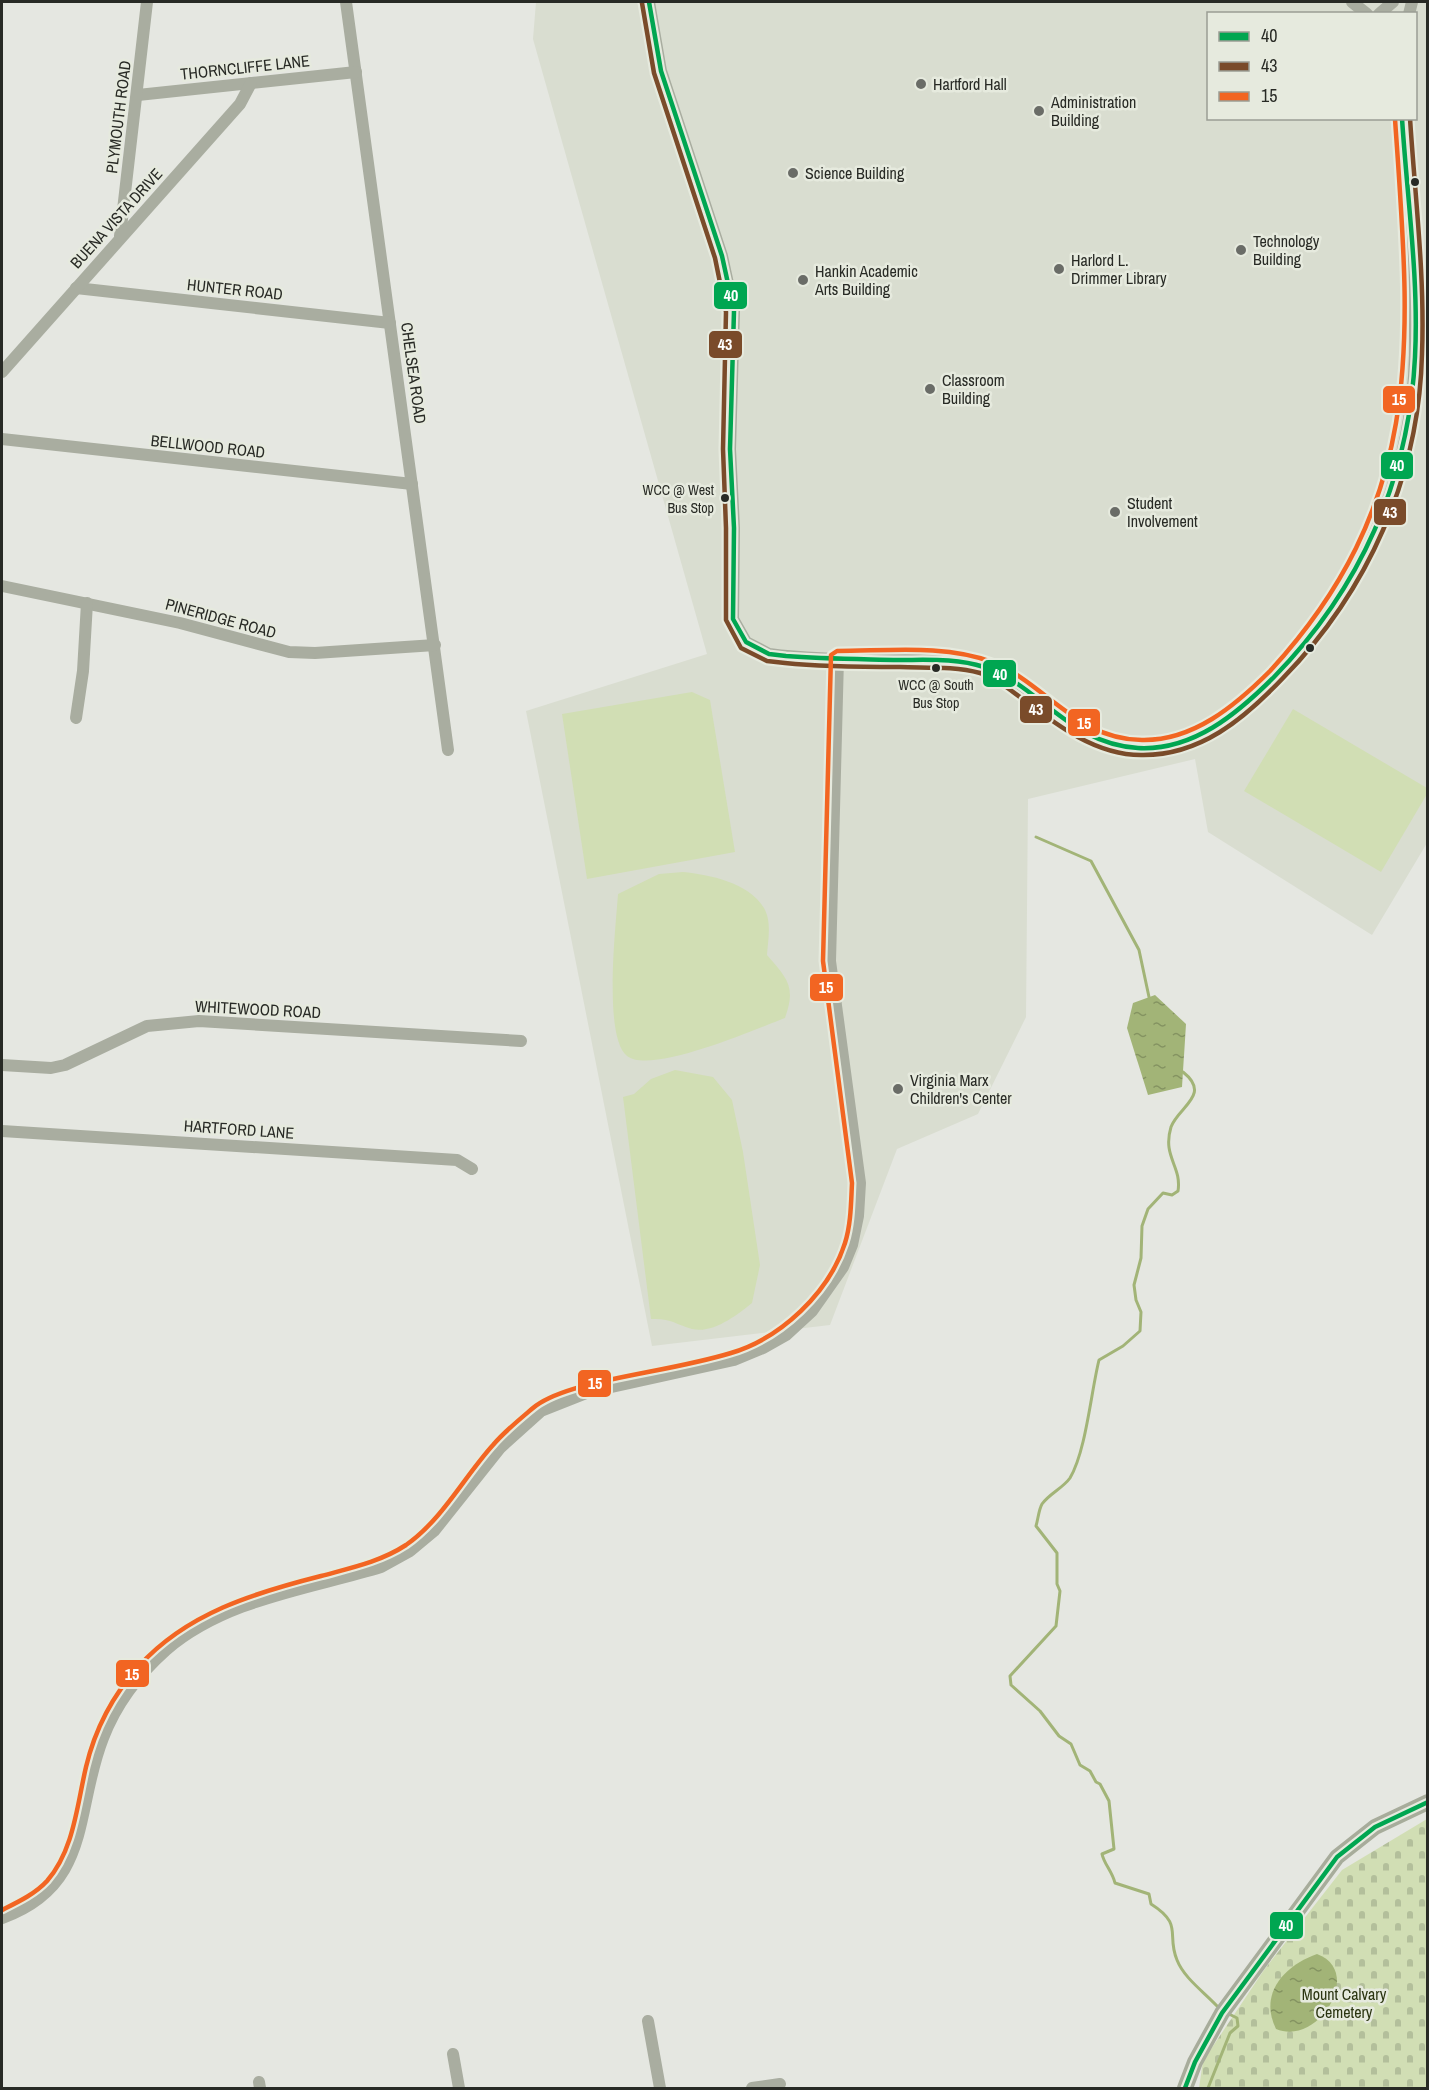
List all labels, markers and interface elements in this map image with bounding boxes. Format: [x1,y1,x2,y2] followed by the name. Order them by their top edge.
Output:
[1207,12,1417,120] legend
[1261,23,1277,48] text: 40
[179,49,311,85] street label: THORNCLIFFE LANE
[1261,53,1277,78] text: 43
[100,59,136,175] street label: PLYMOUTH ROAD
[933,73,1007,95] place label: Hartford Hall
[914,77,928,91] marker: Hartford Hall
[1261,83,1277,108] text: 15
[1050,91,1136,131] place label: Administration Building
[1032,104,1046,118] marker: Administration Building
[805,162,905,184] place label: Science Building
[65,163,167,273] street label: BUENA VISTA DRIVE
[786,166,800,180] marker: Science Building
[1409,176,1421,188] unlabelled marker
[1253,230,1320,270] place label: Technology Building
[1234,243,1248,257] marker: Technology Building
[1071,249,1167,289] place label: Harlord L. Drimmer Library
[814,260,918,300] place label: Hankin Academic Arts Building
[1052,262,1066,276] marker: Harlord L. Drimmer Library
[186,273,284,305] street label: HUNTER ROAD
[796,273,810,287] marker: Hankin Academic Arts Building
[713,281,748,310] line badge: 40
[724,284,738,306] text: 40
[396,321,432,425] street label: CHELSEA ROAD
[708,330,743,359] line badge: 43
[718,333,732,355] text: 43
[942,369,1005,409] place label: Classroom Building
[923,382,937,396] marker: Classroom Building
[1382,385,1416,414] line badge: 15
[1392,388,1406,410] text: 15
[150,429,266,463] street label: BELLWOOD ROAD
[1380,451,1414,480] line badge: 40
[1390,454,1404,476] text: 40
[643,481,714,517] place label: WCC @ West Bus Stop
[719,492,731,504] marker: WCC @ West Bus Stop
[1127,492,1198,532] place label: Student Involvement
[1373,498,1407,526] line badge: 43
[1383,501,1397,523] text: 43
[1108,505,1122,519] marker: Student Involvement
[163,593,279,643] street label: PINERIDGE ROAD
[1304,642,1316,654] unlabelled marker
[982,659,1017,688] line badge: 40
[930,662,942,674] marker: WCC @ South Bus Stop
[993,663,1007,685] text: 40
[898,676,974,712] place label: WCC @ South Bus Stop
[1019,695,1053,724] line badge: 43
[1029,698,1043,720] text: 43
[1067,708,1101,737] line badge: 15
[1077,712,1091,734] text: 15
[809,973,844,1002] line badge: 15
[819,976,833,998] text: 15
[194,995,322,1023] street label: WHITEWOOD ROAD
[910,1069,1012,1109] place label: Virginia Marx Children's Center
[891,1082,905,1096] marker: Virginia Marx Children's Center
[183,1114,295,1144] street label: HARTFORD LANE
[577,1369,612,1398] line badge: 15
[588,1372,602,1394] text: 15
[115,1659,150,1688] line badge: 15
[125,1663,139,1685] text: 15
[1269,1911,1304,1940] line badge: 40
[1279,1914,1293,1936] text: 40
[1302,1983,1387,2023] park label: Mount Calvary Cemetery

